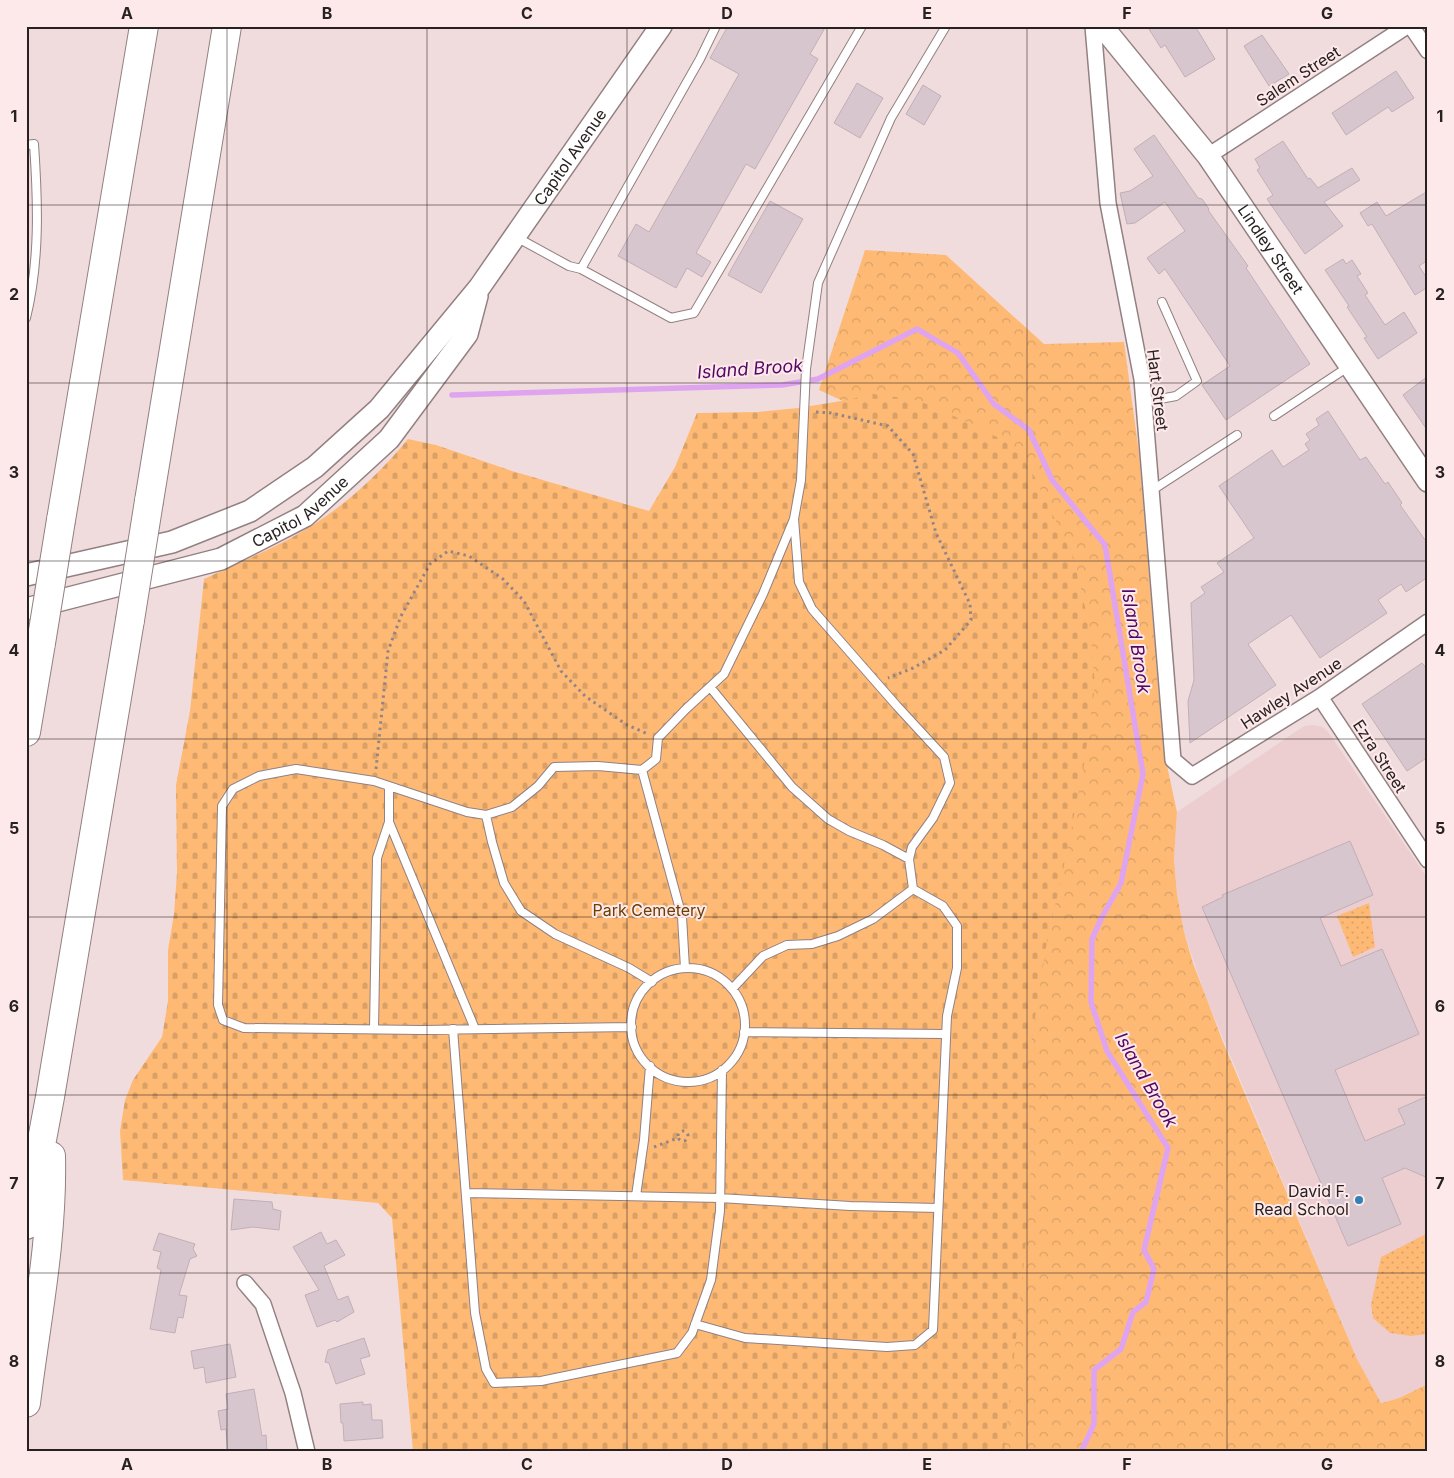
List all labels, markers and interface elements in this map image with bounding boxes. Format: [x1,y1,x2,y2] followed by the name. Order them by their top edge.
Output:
[121,3,133,23] text: A
[322,3,332,23] text: B
[521,3,533,23] text: C
[721,3,733,23] text: D
[922,3,932,23] text: E
[1122,3,1132,23] text: F
[1321,3,1333,23] text: G
[1252,41,1344,111] street label: Salem Street
[529,105,611,209] street label: Capitol Avenue
[11,106,17,126] text: 1
[1437,106,1443,126] text: 1
[1234,200,1308,298] street label: Lindley Street
[9,284,19,304] text: 2
[1435,284,1445,304] text: 2
[1143,348,1173,432] street label: Hart Street
[696,354,805,383] water label: Island Brook
[9,462,19,482] text: 3
[1435,462,1445,482] text: 3
[248,471,352,552] street label: Capitol Avenue
[1118,587,1155,696] water label: Island Brook
[9,640,20,660] text: 4
[1435,640,1446,660] text: 4
[1237,653,1345,733] street label: Hawley Avenue
[1349,716,1411,796] street label: Ezra Street
[9,818,19,838] text: 5
[1435,818,1445,838] text: 5
[593,900,705,920] park label: Park Cemetery
[9,996,19,1016] text: 6
[1435,996,1445,1016] text: 6
[1111,1028,1183,1132] water label: Island Brook
[9,1173,19,1193] text: 7
[1435,1173,1445,1193] text: 7
[1254,1181,1349,1219] place label: David F. Read School
[1353,1194,1365,1206] marker: David F. Read School
[9,1351,19,1371] text: 8
[1435,1351,1445,1371] text: 8
[121,1454,133,1474] text: A
[322,1454,332,1474] text: B
[521,1454,533,1474] text: C
[721,1454,733,1474] text: D
[922,1454,932,1474] text: E
[1122,1454,1132,1474] text: F
[1321,1454,1333,1474] text: G

